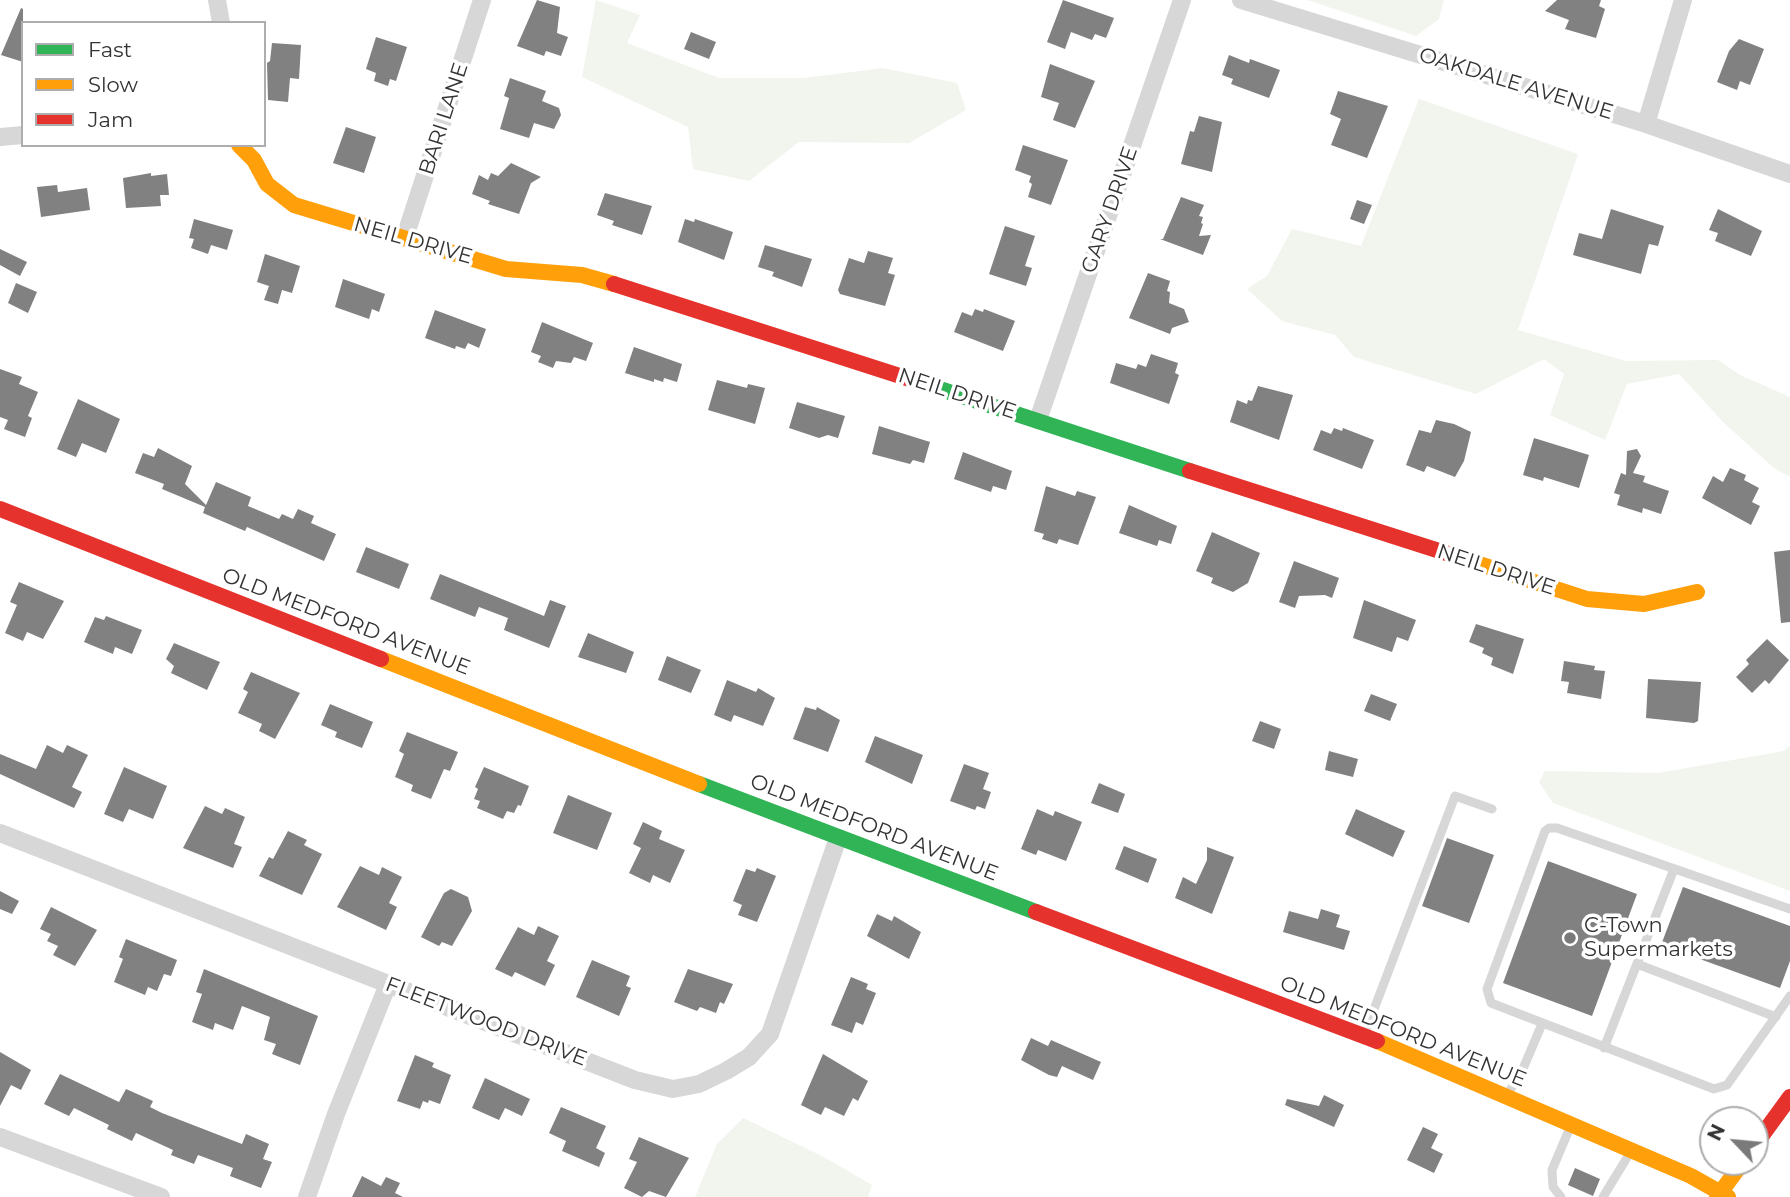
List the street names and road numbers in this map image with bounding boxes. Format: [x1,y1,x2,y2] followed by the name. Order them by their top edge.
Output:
[1416,42,1616,126] street label: OAKDALE AVENUE
[414,60,474,178] street label: BARI LANE
[1077,143,1143,277] street label: GARY DRIVE
[351,212,475,270] street label: NEIL DRIVE
[895,363,1019,425] street label: NEIL DRIVE
[1434,539,1558,601] street label: NEIL DRIVE
[218,563,474,681] street label: OLD MEDFORD AVENUE
[746,769,1002,887] street label: OLD MEDFORD AVENUE
[1276,971,1530,1093] street label: OLD MEDFORD AVENUE
[382,972,590,1072] street label: FLEETWOOD DRIVE

